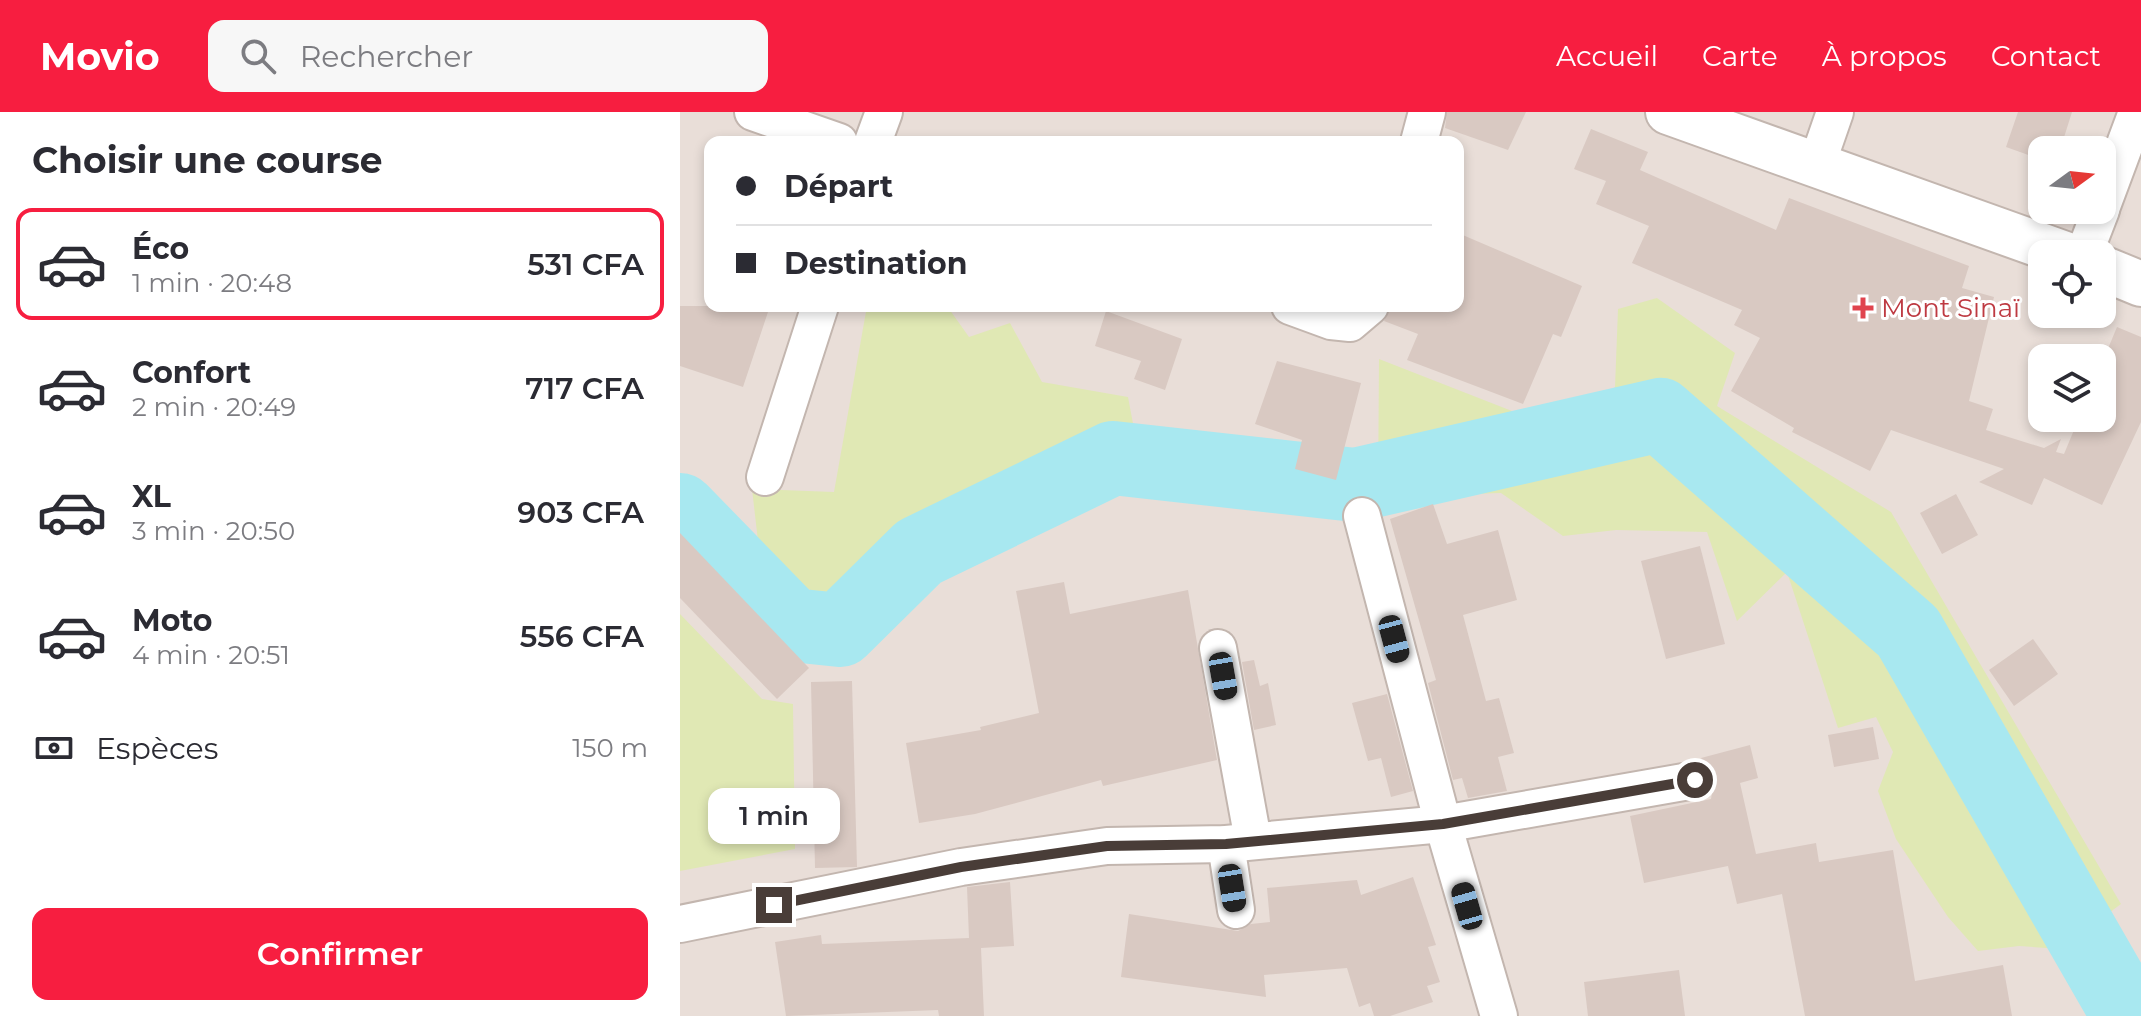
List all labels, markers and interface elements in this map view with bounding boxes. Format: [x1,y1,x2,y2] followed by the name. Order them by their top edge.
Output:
[208,20,768,92] search box
[40,33,160,80] text: Movio
[236,34,280,78] icon: search
[300,38,473,75] text: Rechercher
[1556,39,1658,73] text: Accueil
[1702,39,1778,73] text: Carte
[1822,39,1947,73] text: À propos
[1991,39,2101,73] text: Contact
[2028,136,2116,224] north arrow
[2028,136,2116,432] map controls
[32,138,383,182] text: Choisir une course
[784,168,893,205] text: Départ
[36,228,108,300] icon: car
[132,230,189,267] text: Éco
[2028,240,2116,328] button: locate
[784,245,967,282] text: Destination
[527,246,644,283] text: 531 CFA
[132,267,292,299] text: 1 min · 20:48
[1881,292,2020,324] place label: Mont Sinaï
[1852,297,1874,319] marker: Mont Sinaï
[2028,344,2116,432] button: layers
[36,352,108,424] icon: car
[132,354,251,391] text: Confort
[525,370,644,407] text: 717 CFA
[132,391,296,423] text: 2 min · 20:49
[36,476,108,548] icon: car
[132,478,171,515] text: XL
[517,494,644,531] text: 903 CFA
[132,515,295,547] text: 3 min · 20:50
[36,600,108,672] icon: car
[132,602,213,639] text: Moto
[1376,613,1412,665] car
[520,618,644,655] text: 556 CFA
[132,639,290,671] text: 4 min · 20:51
[1207,650,1239,702] car
[32,726,76,770] icon: cash
[96,730,218,767] text: Espèces
[572,732,648,764] text: 150 m
[1677,762,1713,798] route start
[708,789,840,845] callout: 1 min
[739,800,809,832] text: 1 min
[1216,862,1248,914] car
[1449,880,1485,932] car
[756,887,792,923] route end
[32,908,648,1000] button: Confirmer

